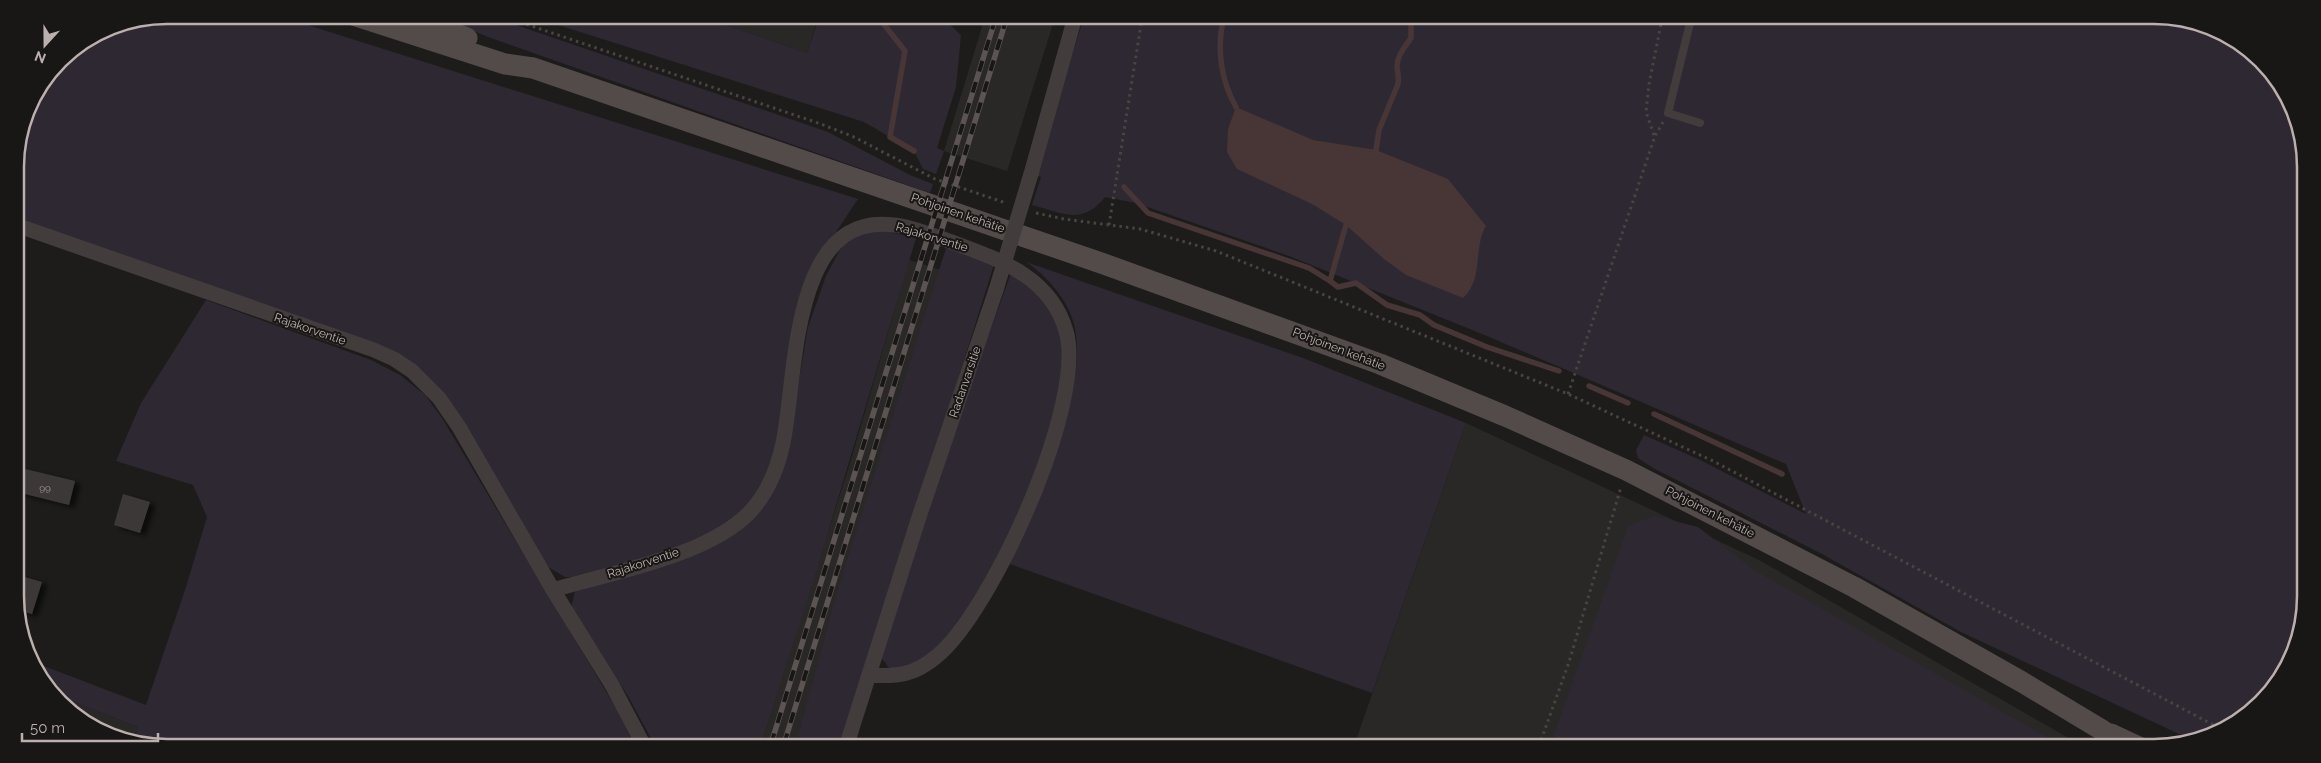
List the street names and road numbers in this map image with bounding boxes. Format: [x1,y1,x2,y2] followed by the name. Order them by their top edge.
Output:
[909,190,1007,236] street label: Pohjoinen kehätie
[894,219,970,255] street label: Rajakorventie
[272,310,348,348] street label: Rajakorventie
[1291,325,1387,373] street label: Pohjoinen kehätie
[946,345,984,419] street label: Radanvarsitie
[1663,483,1757,541] street label: Pohjoinen kehätie
[605,545,681,581] street label: Rajakorventie

